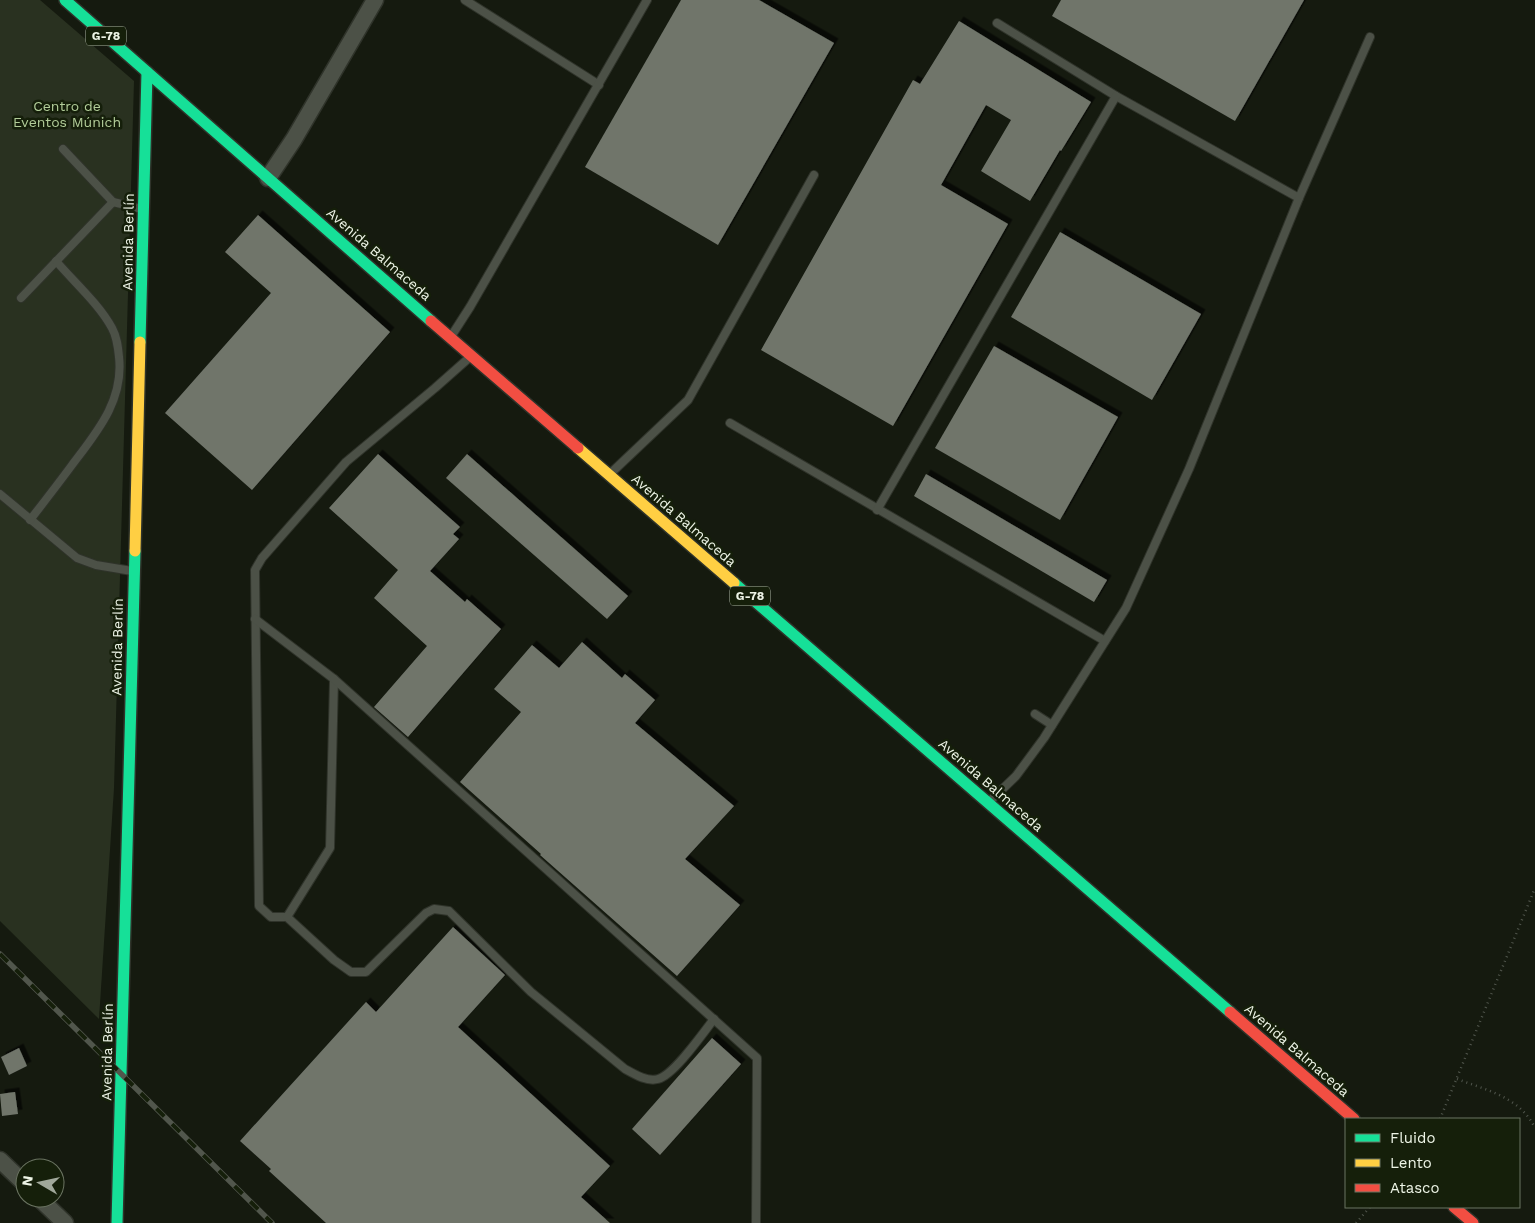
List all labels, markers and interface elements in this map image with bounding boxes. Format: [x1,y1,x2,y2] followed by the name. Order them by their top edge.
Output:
[86,27,126,46] road number: G-78
[13,98,121,130] park label: Centro de Eventos Múnich
[119,193,137,291] street label: Avenida Berlín
[324,204,434,304] street label: Avenida Balmaceda
[629,470,739,570] street label: Avenida Balmaceda
[730,586,770,606] road number: G-78
[108,598,126,696] street label: Avenida Berlín
[936,735,1046,835] street label: Avenida Balmaceda
[1242,1000,1352,1100] street label: Avenida Balmaceda
[98,1003,116,1101] street label: Avenida Berlín
[1345,1118,1520,1208] legend
[1390,1129,1435,1147] text: Fluido
[1390,1154,1432,1172] text: Lento
[15,1158,65,1208] north arrow
[18,1175,36,1187] text: N
[1390,1179,1439,1197] text: Atasco

